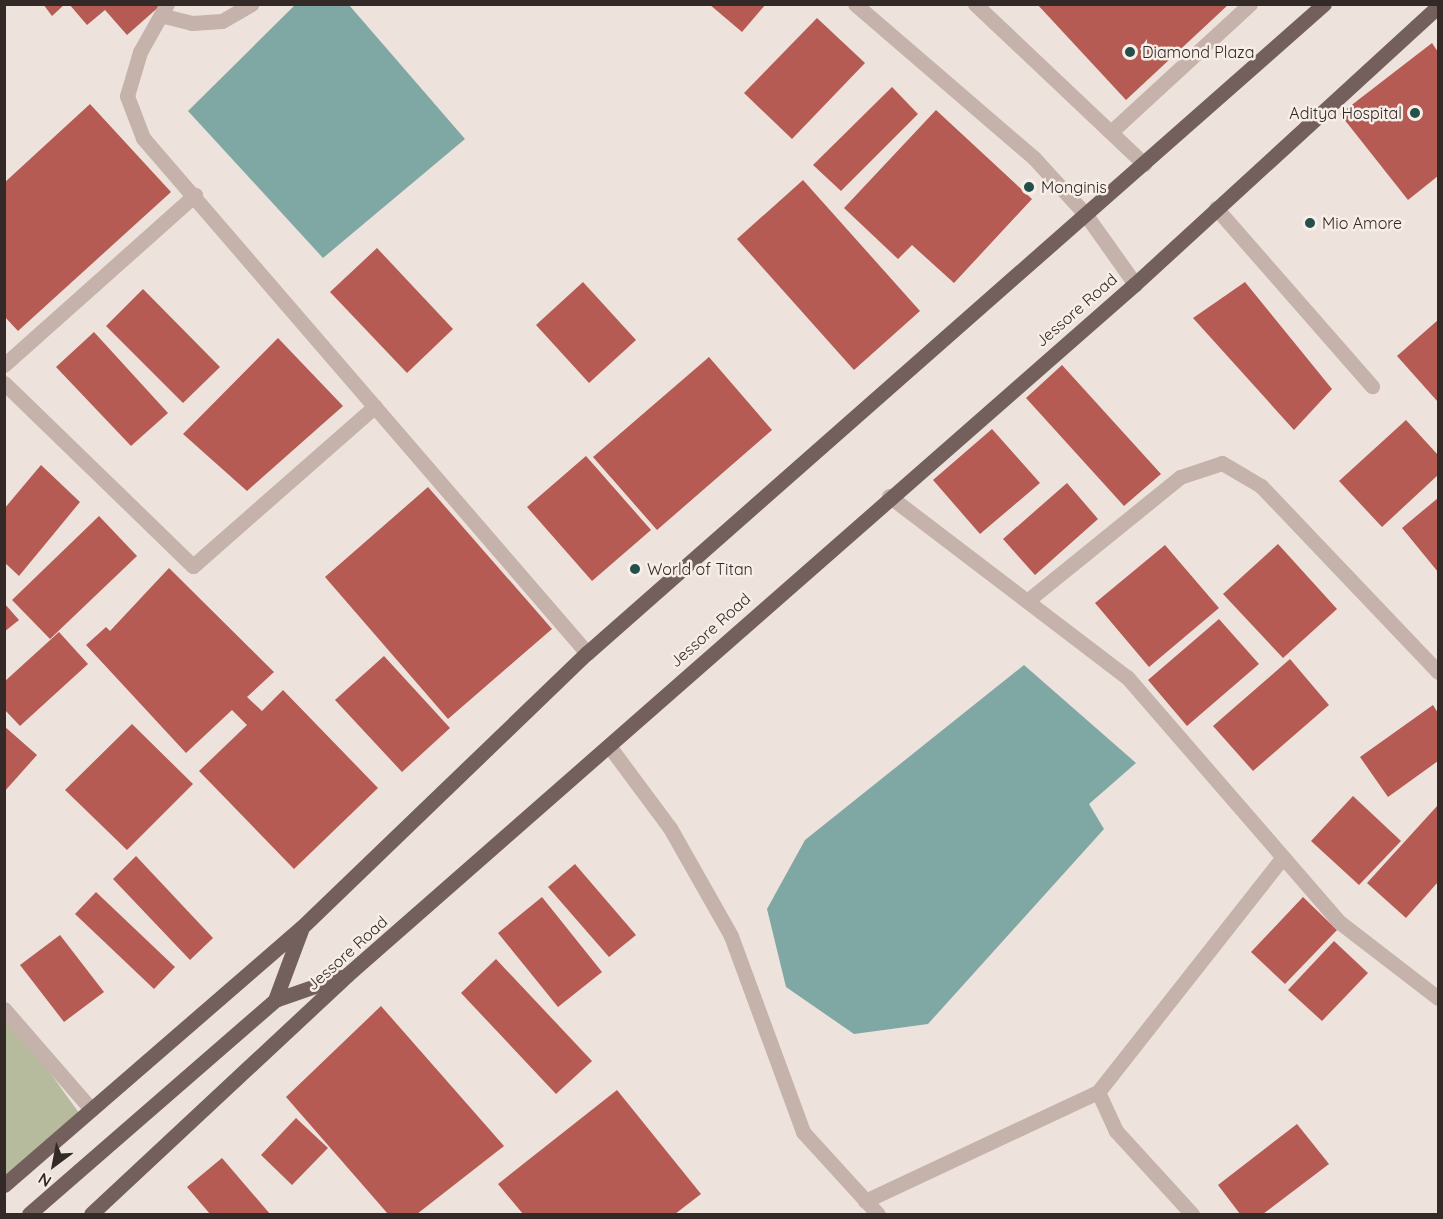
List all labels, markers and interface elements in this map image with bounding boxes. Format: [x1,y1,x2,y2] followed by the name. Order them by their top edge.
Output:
[1142,42,1254,62] place label: Diamond Plaza
[1123,45,1137,59] marker: Diamond Plaza
[1289,103,1402,123] place label: Aditya Hospital
[1406,104,1424,122] marker: Aditya Hospital
[1041,177,1107,197] place label: Monginis
[1022,180,1036,194] marker: Monginis
[1322,213,1402,233] place label: Mio Amore
[1303,216,1317,230] marker: Mio Amore
[1031,269,1121,351] street label: Jessore Road
[647,559,753,579] place label: World of Titan
[628,562,642,576] marker: World of Titan
[666,589,754,671] street label: Jessore Road
[303,912,391,994] street label: Jessore Road
[24,1135,84,1195] north arrow
[34,1169,55,1192] text: N

